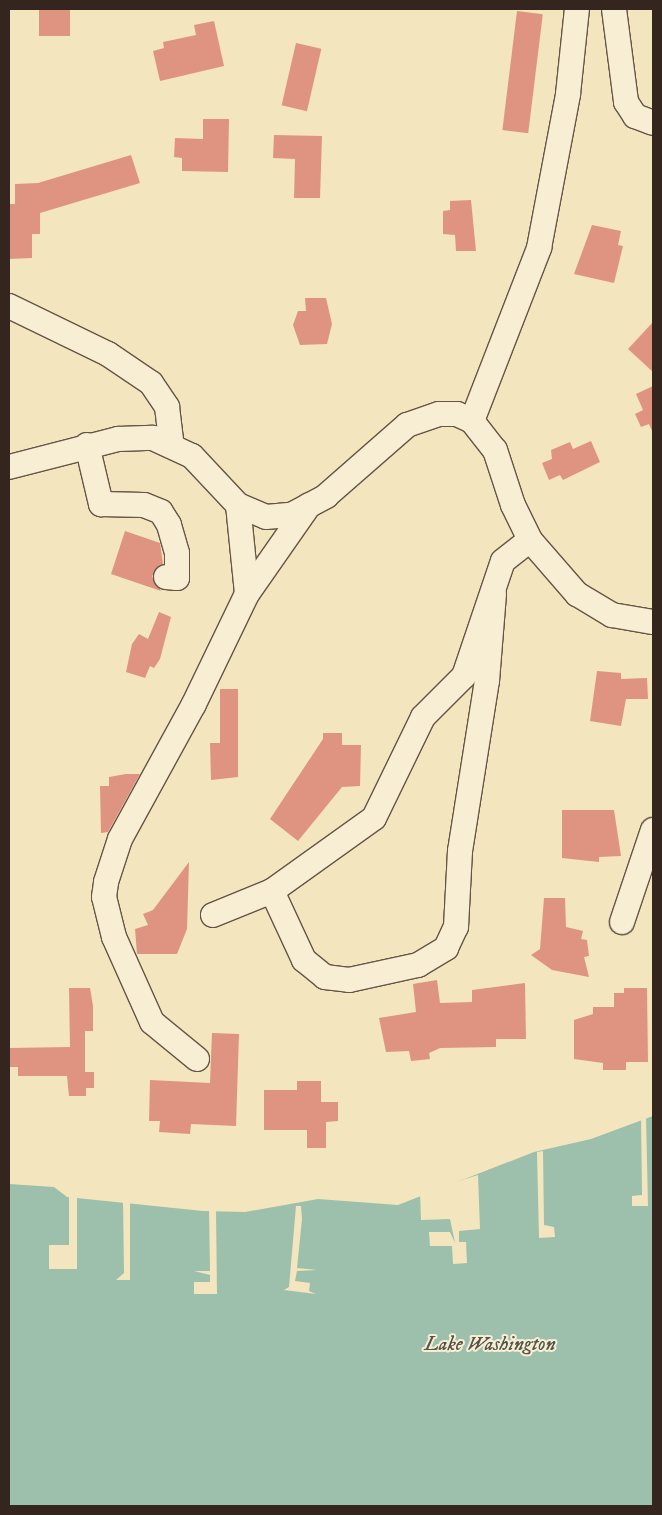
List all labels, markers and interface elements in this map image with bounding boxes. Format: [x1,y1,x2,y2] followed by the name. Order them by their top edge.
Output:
[424,1332,556,1356] water label: Lake Washington

